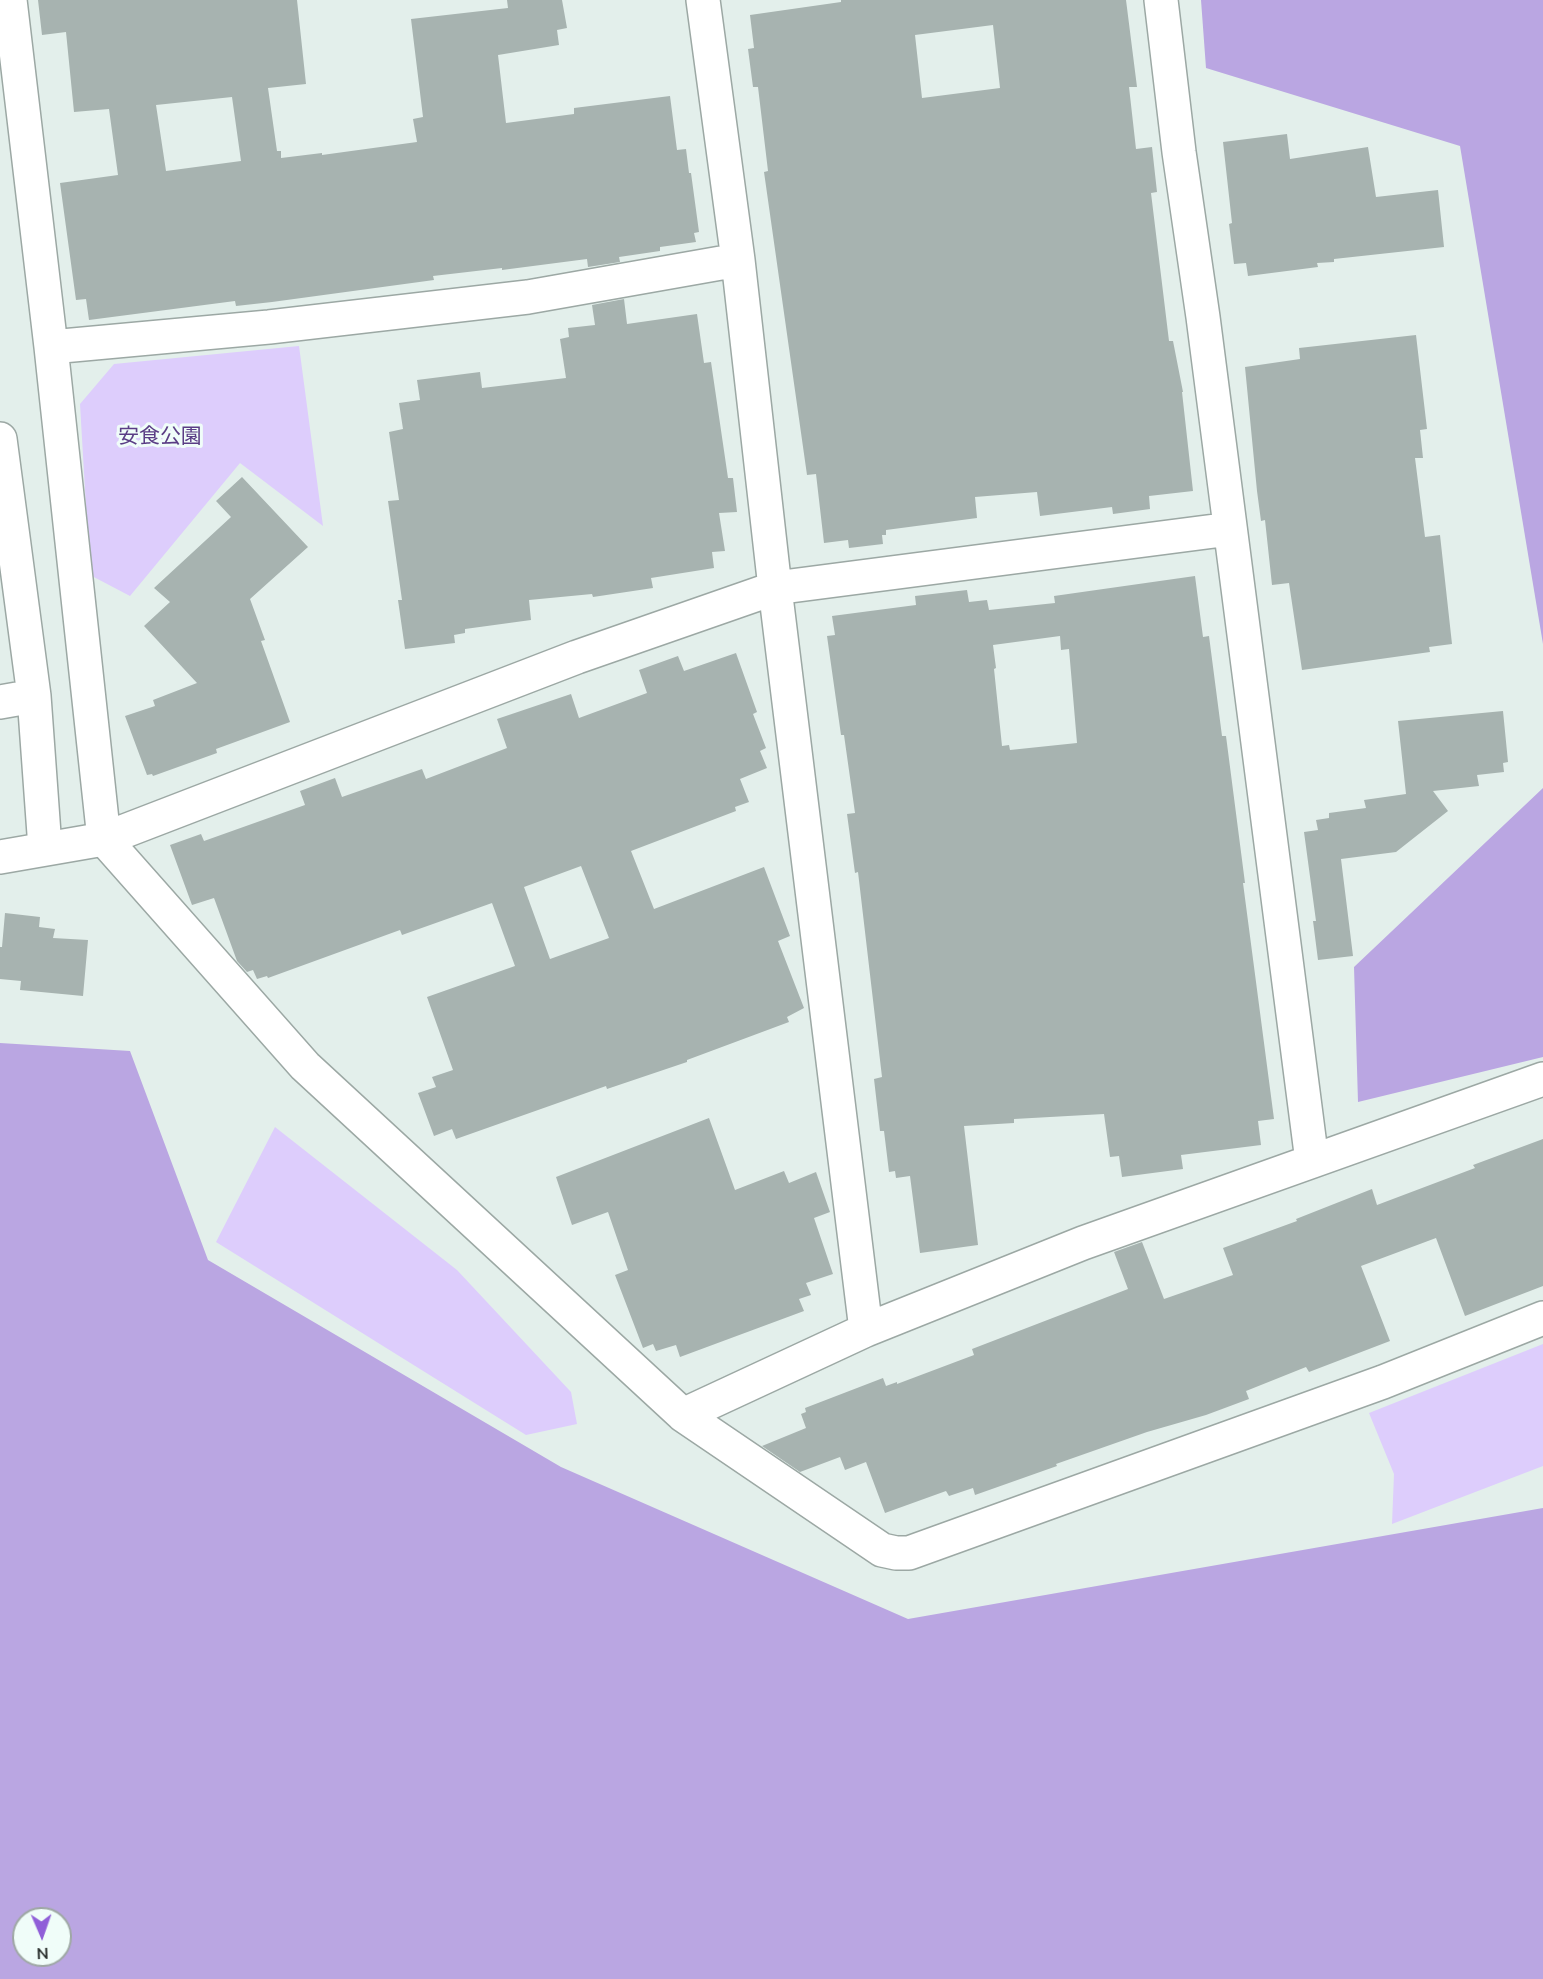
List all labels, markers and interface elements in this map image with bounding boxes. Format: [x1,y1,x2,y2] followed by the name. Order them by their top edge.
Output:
[118,425,202,451] park label: 安食公園
[12,1907,72,1967] north arrow
[36,1942,49,1964] text: N

